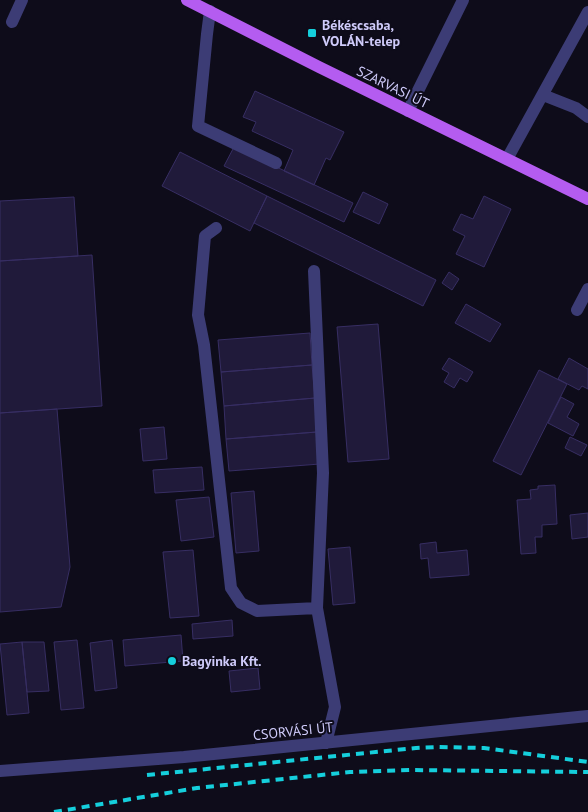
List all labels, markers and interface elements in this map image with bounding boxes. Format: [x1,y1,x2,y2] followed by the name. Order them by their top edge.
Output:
[321,16,401,50] place label: Békéscsaba, VOLÁN-telep
[306,27,318,39] marker: Békéscsaba, VOLÁN-telep
[354,62,432,112] street label: SZARVASI ÚT
[182,652,262,670] place label: Bagyinka Kft.
[166,655,178,667] marker: Bagyinka Kft.
[252,718,334,744] street label: CSORVÁSI ÚT

